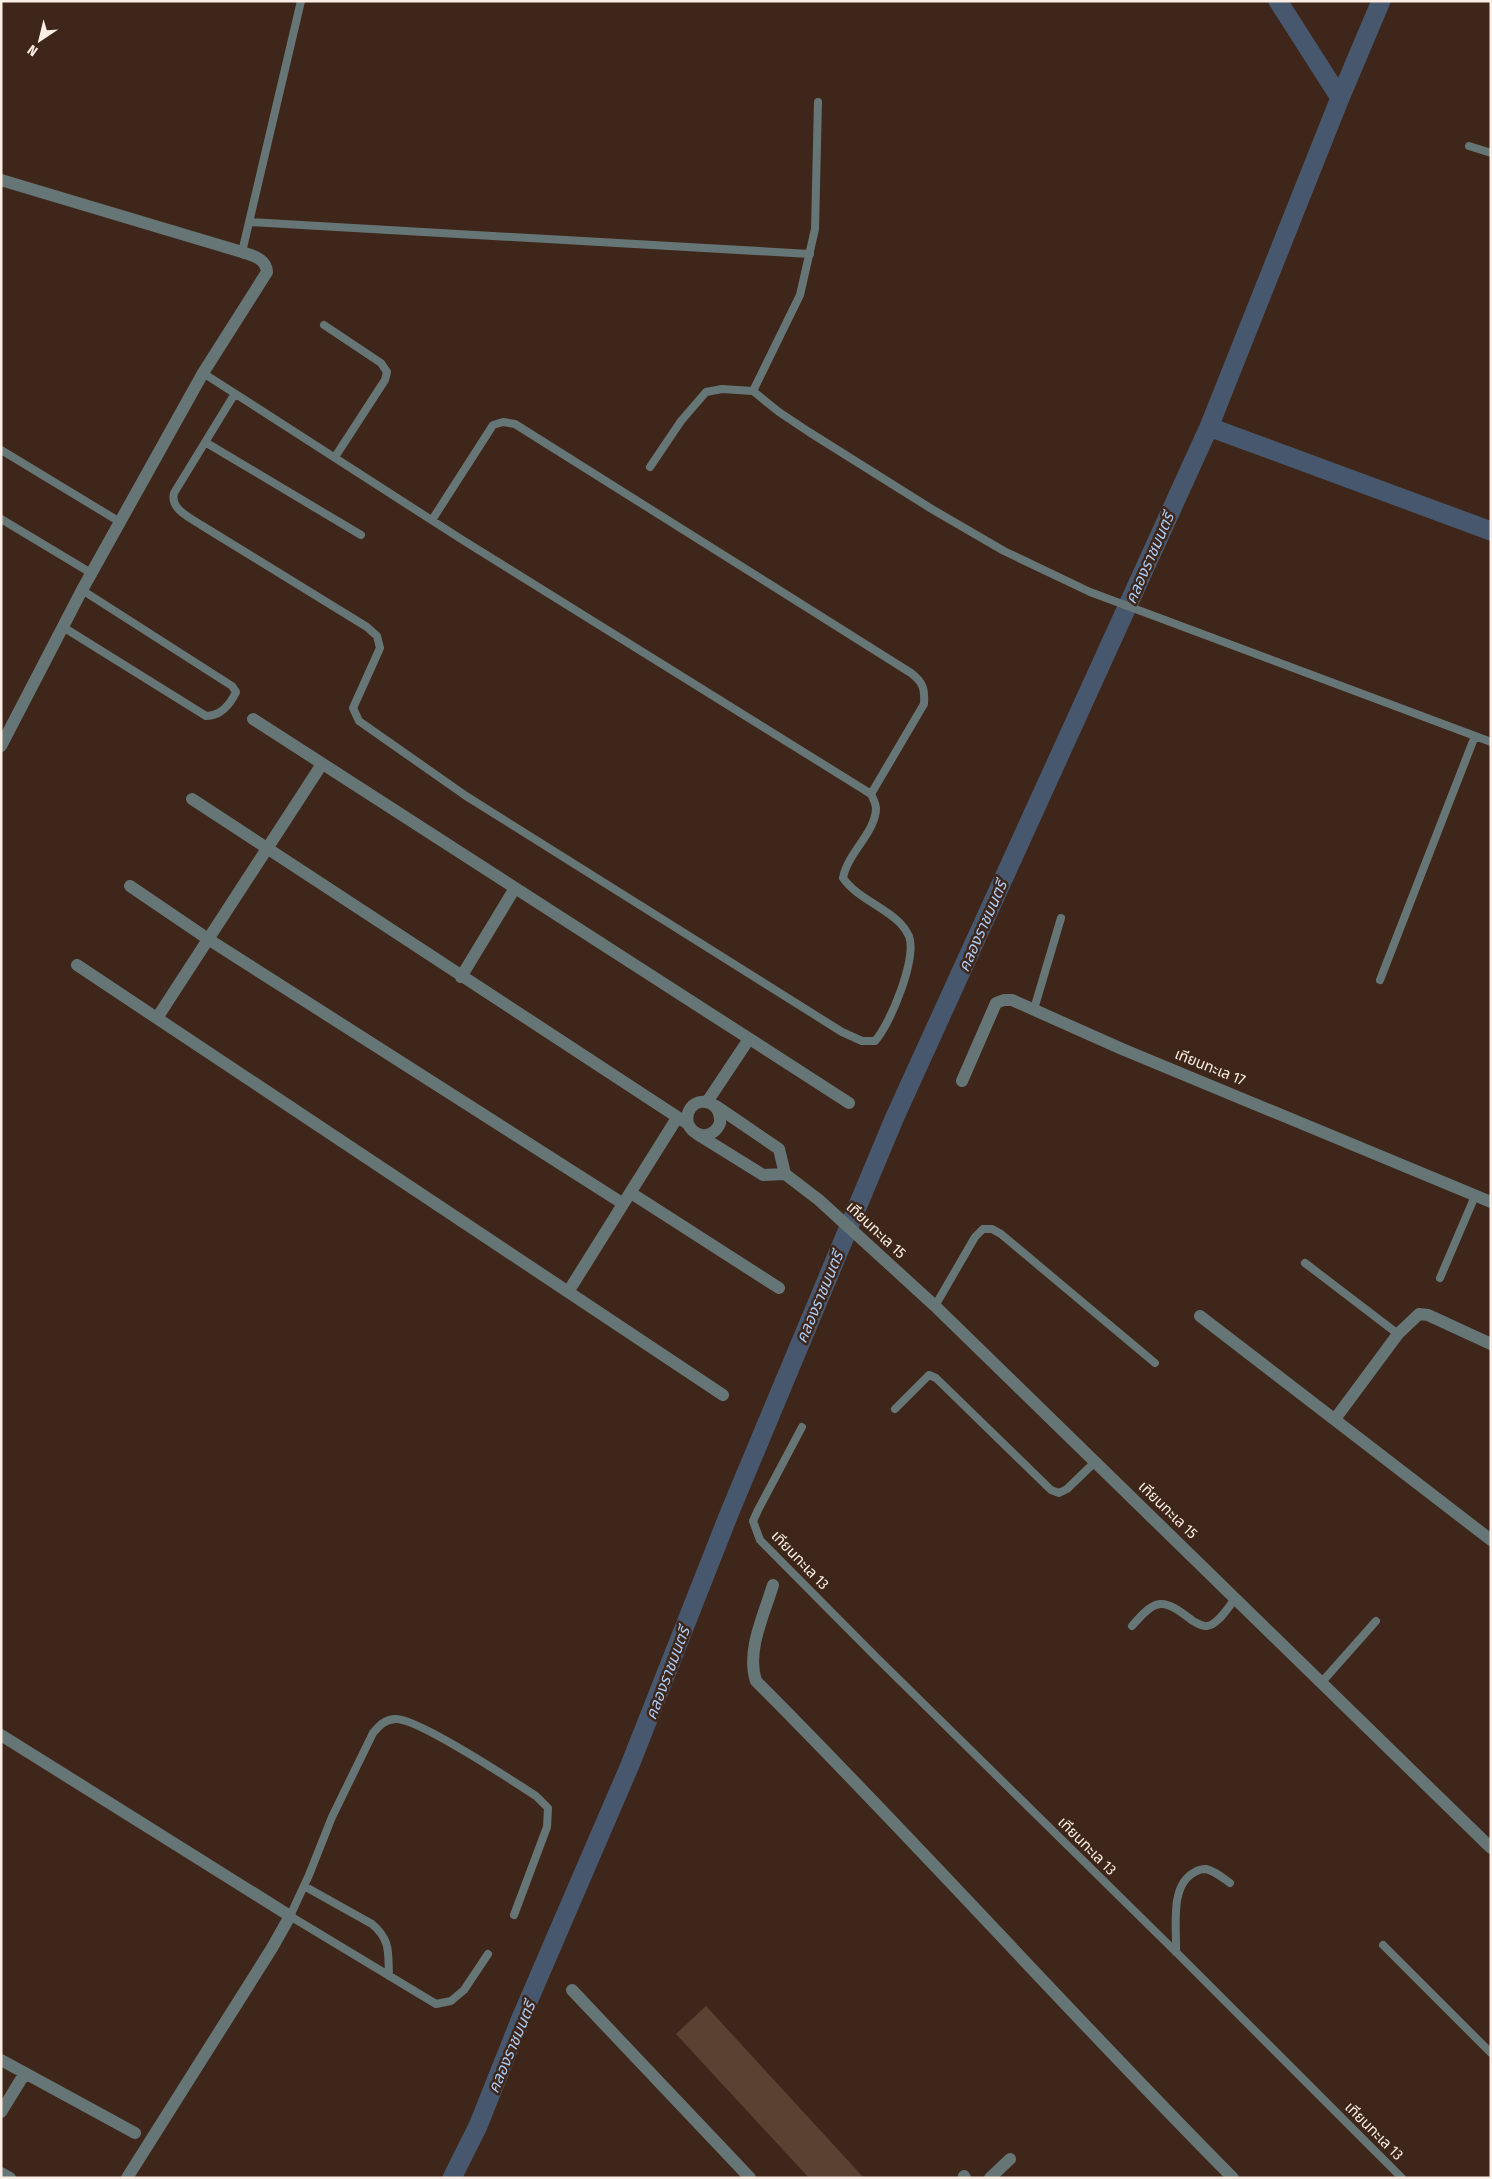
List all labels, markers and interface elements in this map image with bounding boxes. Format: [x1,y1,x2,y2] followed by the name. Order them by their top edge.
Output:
[15,15,65,65] north arrow
[25,41,41,60] text: N
[1121,507,1179,607] water label: คลองราชมนตรี
[954,875,1012,975] water label: คลองราชมนตรี
[1172,1045,1248,1089] street label: เทียนทะเล 17
[842,1198,910,1262] street label: เทียนทะเล 15
[792,1246,848,1346] water label: คลองราชมนตรี
[1135,1477,1201,1543] street label: เทียนทะเล 15
[768,1527,833,1593] street label: เทียนทะเล 13
[641,1622,695,1722] water label: คลองราชมนตรี
[1054,1813,1120,1879] street label: เทียนทะเล 13
[484,1996,540,2096] water label: คลองราชมนตรี
[1341,2098,1407,2164] street label: เทียนทะเล 13

